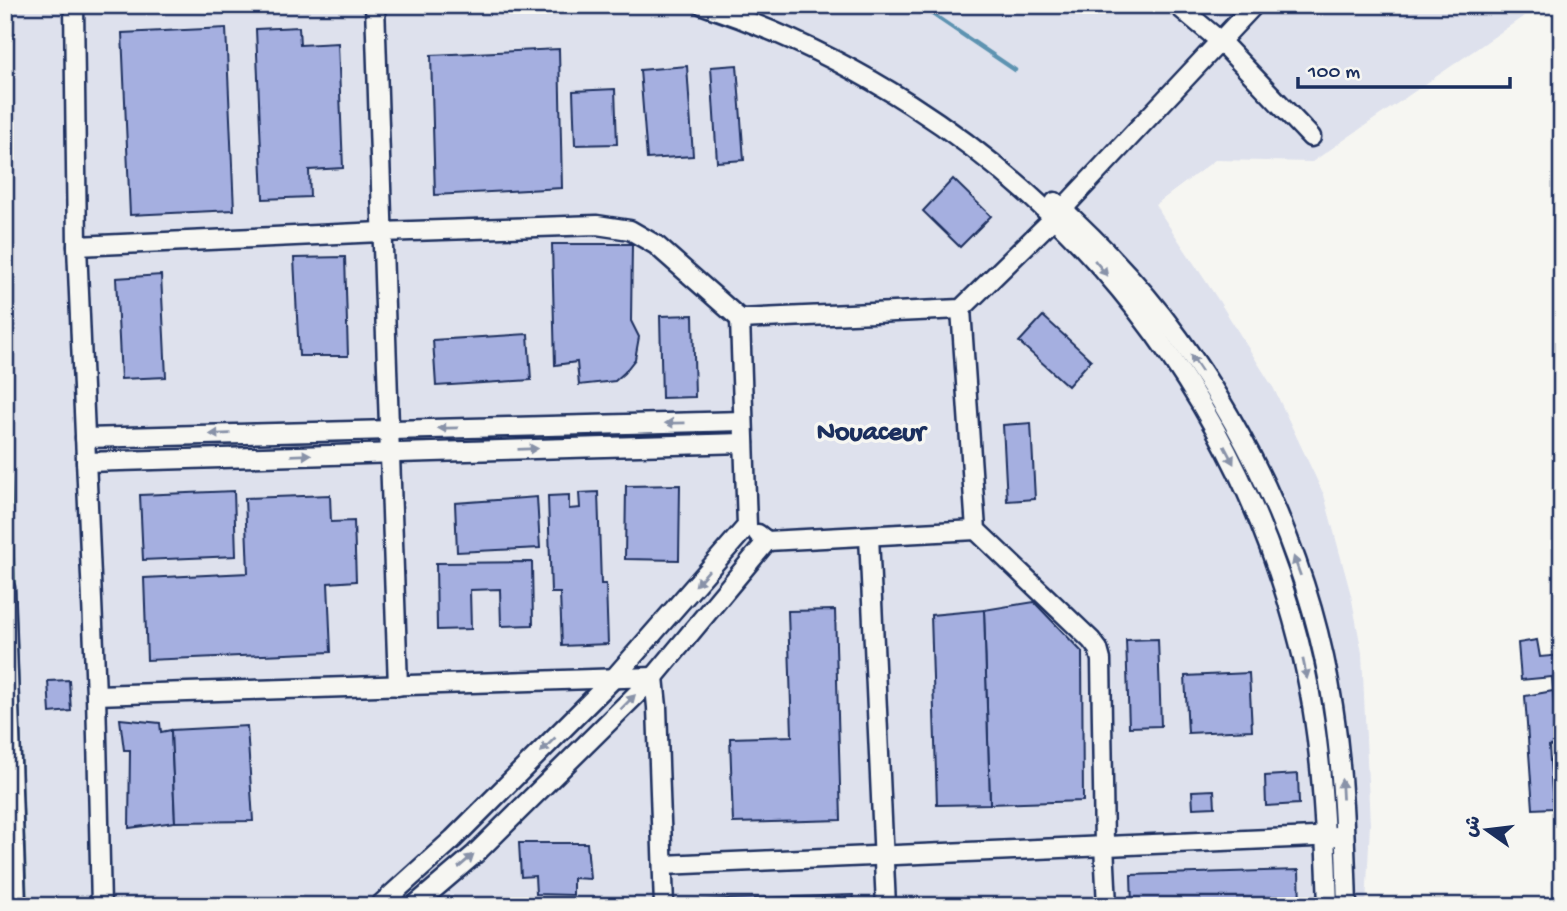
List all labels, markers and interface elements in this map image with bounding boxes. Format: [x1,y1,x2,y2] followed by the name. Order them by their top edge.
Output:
[1298,46,1509,90] scale bar
[1307,61,1360,86] text: 100 m
[1093,259,1108,276] one-way arrow
[1190,354,1203,373] one-way arrow
[664,417,686,429] one-way arrow
[817,417,928,450] district label: Nouaceur
[437,423,459,434] one-way arrow
[209,429,231,440] one-way arrow
[518,443,540,455] one-way arrow
[1223,445,1234,465] one-way arrow
[290,450,312,461] one-way arrow
[1291,556,1302,577] one-way arrow
[694,569,710,587] one-way arrow
[1299,658,1310,680] one-way arrow
[620,694,637,711] one-way arrow
[539,736,556,753] one-way arrow
[1336,777,1347,799] one-way arrow
[1452,796,1522,866] north arrow
[1460,814,1488,840] text: ش
[457,854,474,869] one-way arrow

